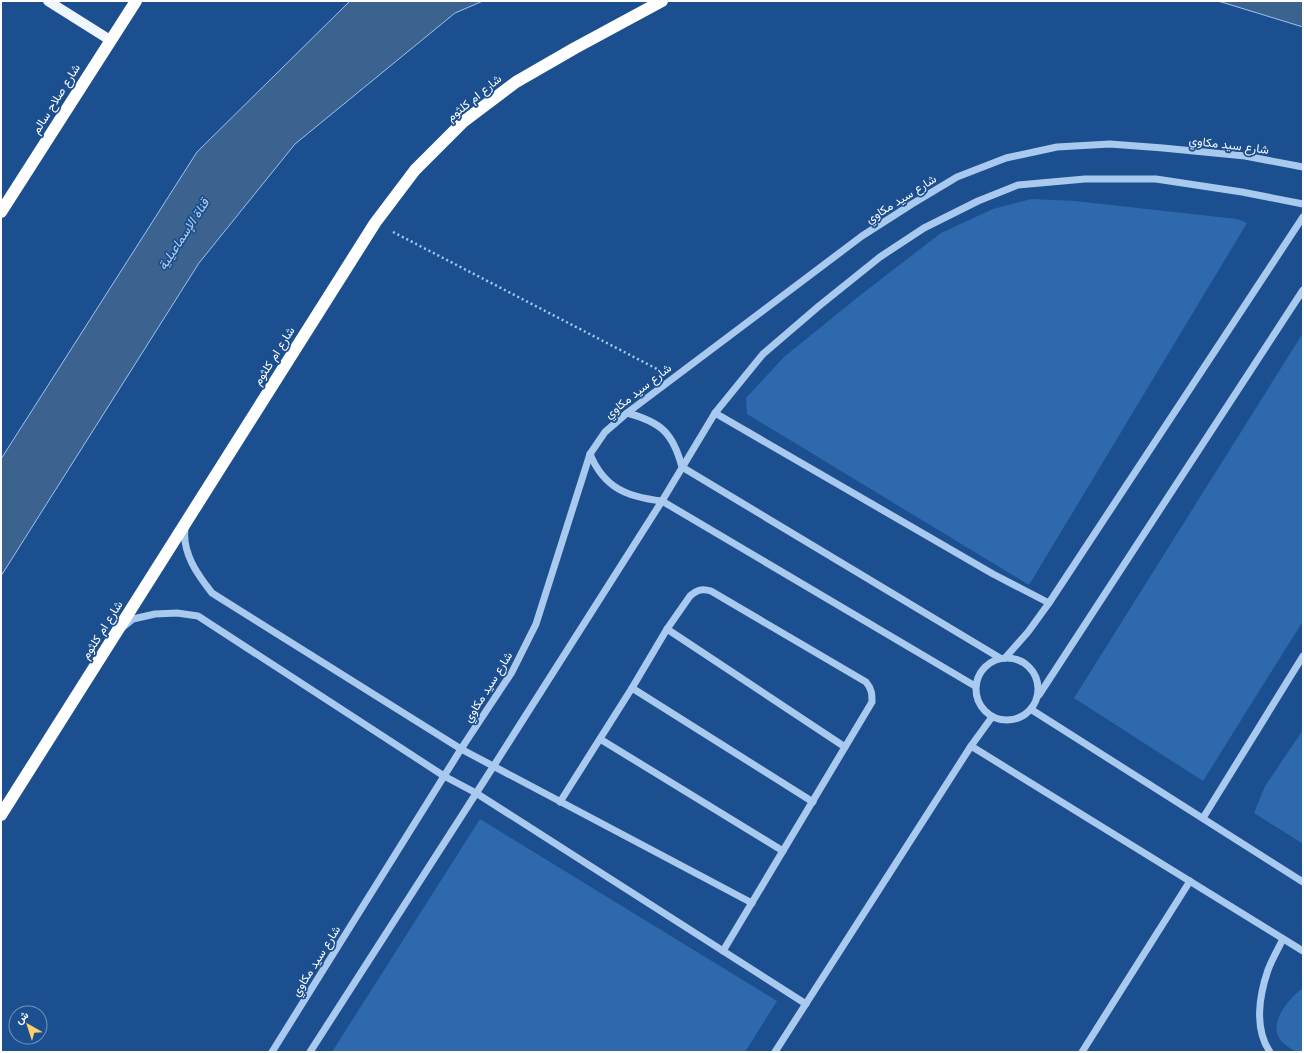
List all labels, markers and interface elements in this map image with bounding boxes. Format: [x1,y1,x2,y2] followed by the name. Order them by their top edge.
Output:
[29,61,85,138] street label: شارع صلاح سالم
[444,72,506,126] street label: شارع ام كلثوم
[1188,133,1270,160] street label: شارع سيد مكاوي
[863,172,940,229] street label: شارع سيد مكاوي
[155,195,213,273] water label: قناة الإسماعيلية
[250,324,299,389] street label: شارع ام كلثوم
[602,361,676,424] street label: شارع سيد مكاوي
[78,598,127,663] street label: شارع ام كلثوم
[461,649,518,726] street label: شارع سيد مكاوي
[289,923,346,1000] street label: شارع سيد مكاوي
[8,1005,48,1045] north arrow
[13,1008,31,1027] text: ش

